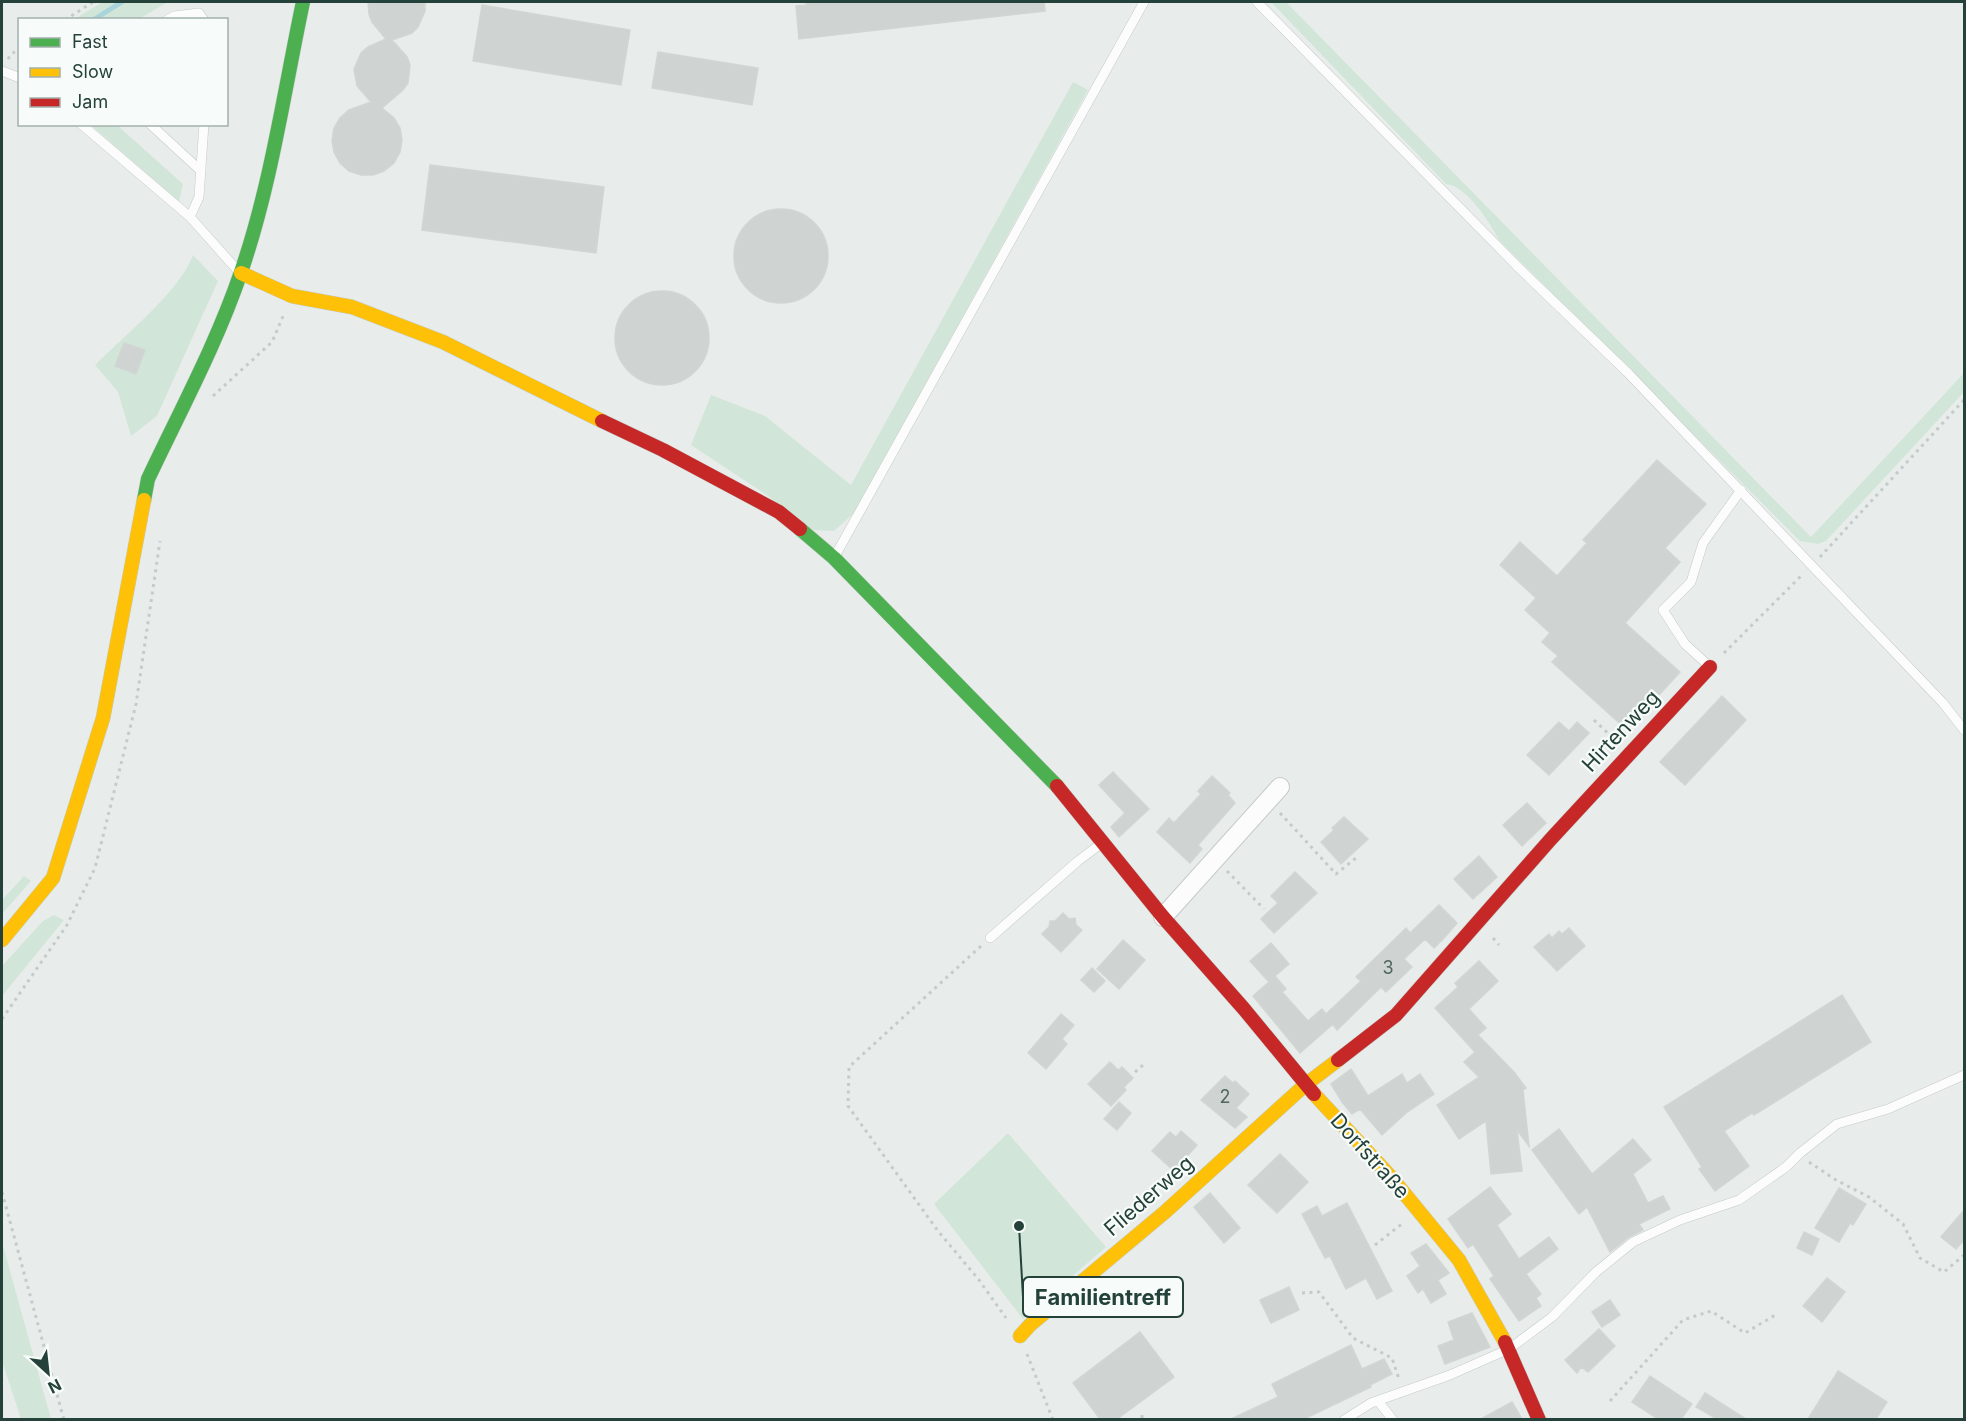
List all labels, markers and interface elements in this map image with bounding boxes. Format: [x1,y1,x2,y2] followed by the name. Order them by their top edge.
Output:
[18,18,228,126] legend
[72,31,108,52] text: Fast
[72,61,113,82] text: Slow
[72,91,108,112] text: Jam
[1577,685,1665,777] street label: Hirtenweg
[1382,957,1394,978] house number: 3
[1220,1086,1230,1107] house number: 2
[1326,1108,1415,1203] street label: Dorfstraße
[1099,1150,1198,1241] street label: Fliederweg
[1023,1277,1183,1317] callout: Familientreff
[1035,1284,1171,1310] text: Familientreff
[18,1343,78,1403] north arrow
[45,1375,65,1398] text: N

